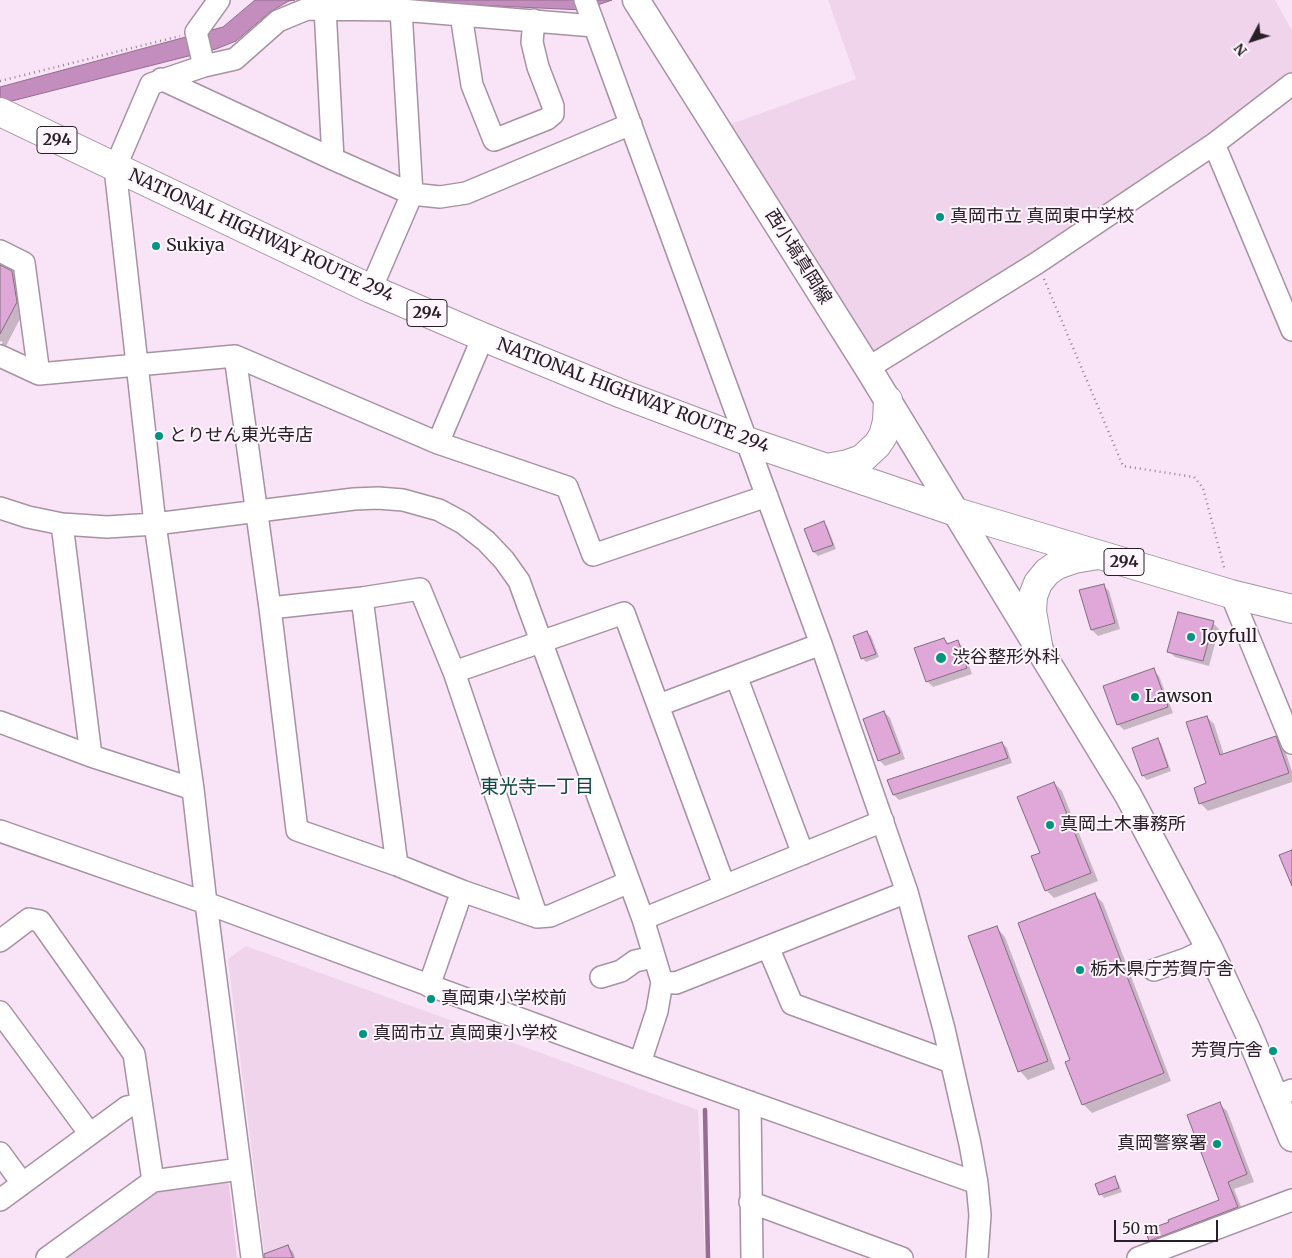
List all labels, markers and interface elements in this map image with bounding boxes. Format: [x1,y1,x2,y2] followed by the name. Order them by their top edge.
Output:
[1227,15,1277,65] north arrow
[1230,40,1251,60] text: N
[37,126,77,154] road number: 294
[125,165,397,307] street label: NATIONAL HIGHWAY ROUTE 294
[760,205,836,309] street label: 西小塙真岡線
[950,206,1134,228] place label: 真岡市立 真岡東中学校
[934,211,946,223] marker: 真岡市立 真岡東中学校
[166,235,225,257] place label: Sukiya
[150,240,162,252] marker: Sukiya
[407,300,447,326] road number: 294
[494,334,772,458] street label: NATIONAL HIGHWAY ROUTE 294
[169,425,313,447] place label: とりせん東光寺店
[153,430,165,442] marker: とりせん東光寺店
[1104,548,1144,576] road number: 294
[1201,626,1257,648] place label: Joyfull
[1185,631,1197,643] marker: Joyfull
[952,647,1060,669] place label: 渋谷整形外科
[934,651,948,665] marker: 渋谷整形外科
[1145,686,1213,708] place label: Lawson
[1129,691,1141,703] marker: Lawson
[480,777,594,799] district label: 東光寺一丁目
[1060,814,1186,836] place label: 真岡土木事務所
[1044,819,1056,831] marker: 真岡土木事務所
[1090,959,1234,981] place label: 栃木県庁芳賀庁舎
[1074,964,1086,976] marker: 栃木県庁芳賀庁舎
[441,988,567,1010] place label: 真岡東小学校前
[425,993,437,1005] marker: 真岡東小学校前
[373,1023,557,1045] place label: 真岡市立 真岡東小学校
[357,1028,369,1040] marker: 真岡市立 真岡東小学校
[1191,1040,1263,1062] place label: 芳賀庁舎
[1267,1045,1279,1057] marker: 芳賀庁舎
[1117,1133,1207,1155] place label: 真岡警察署
[1211,1138,1223,1150] marker: 真岡警察署
[1117,1210,1221,1242] scale bar
[1122,1219,1159,1238] text: 50 m

